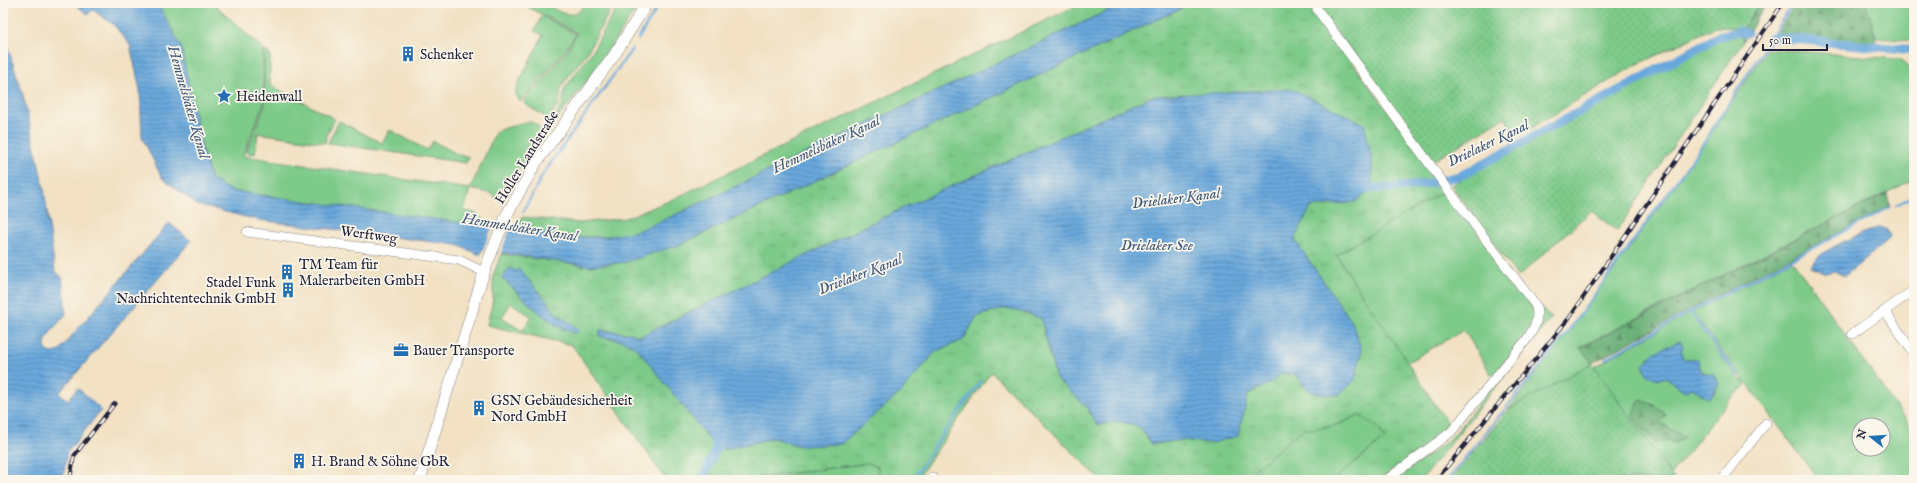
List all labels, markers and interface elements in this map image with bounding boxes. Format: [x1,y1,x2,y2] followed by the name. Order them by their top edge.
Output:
[1763,26,1827,52] scale bar
[1769,33,1791,48] text: 50 m
[163,42,214,162] water label: Hemmelsbäker Kanal
[399,45,417,63] building icon: Schenker
[420,46,473,64] place label: Schenker
[215,87,233,105] place icon: Heidenwall
[236,88,302,106] place label: Heidenwall
[491,107,563,208] street label: Holler Landstraße
[768,111,884,178] water label: Hemmelsbäker Kanal
[1444,115,1533,171] water label: Drielaker Kanal
[1131,184,1222,213] water label: Drielaker Kanal
[460,209,581,246] water label: Hemmelsbäker Kanal
[339,222,399,248] street label: Werftweg
[1121,236,1193,255] water label: Drielaker See
[816,249,906,299] water label: Drielaker Kanal
[299,256,425,290] place label: TM Team für Malerarbeiten GmbH
[278,263,296,281] building icon: TM Team für Malerarbeiten GmbH
[116,274,276,308] place label: Stadel Funk Nachrichtentechnik GmbH
[279,281,297,299] building icon: Stadel Funk Nachrichtentechnik GmbH
[392,341,410,359] office icon: Bauer Transporte
[413,342,515,360] place label: Bauer Transporte
[491,392,633,426] place label: GSN Gebäudesicherheit Nord GmbH
[470,399,488,417] building icon: GSN Gebäudesicherheit Nord GmbH
[1851,417,1891,457] north arrow
[1854,427,1871,442] text: N
[290,452,308,470] building icon: H. Brand & Söhne GbR
[311,453,450,471] place label: H. Brand & Söhne GbR

